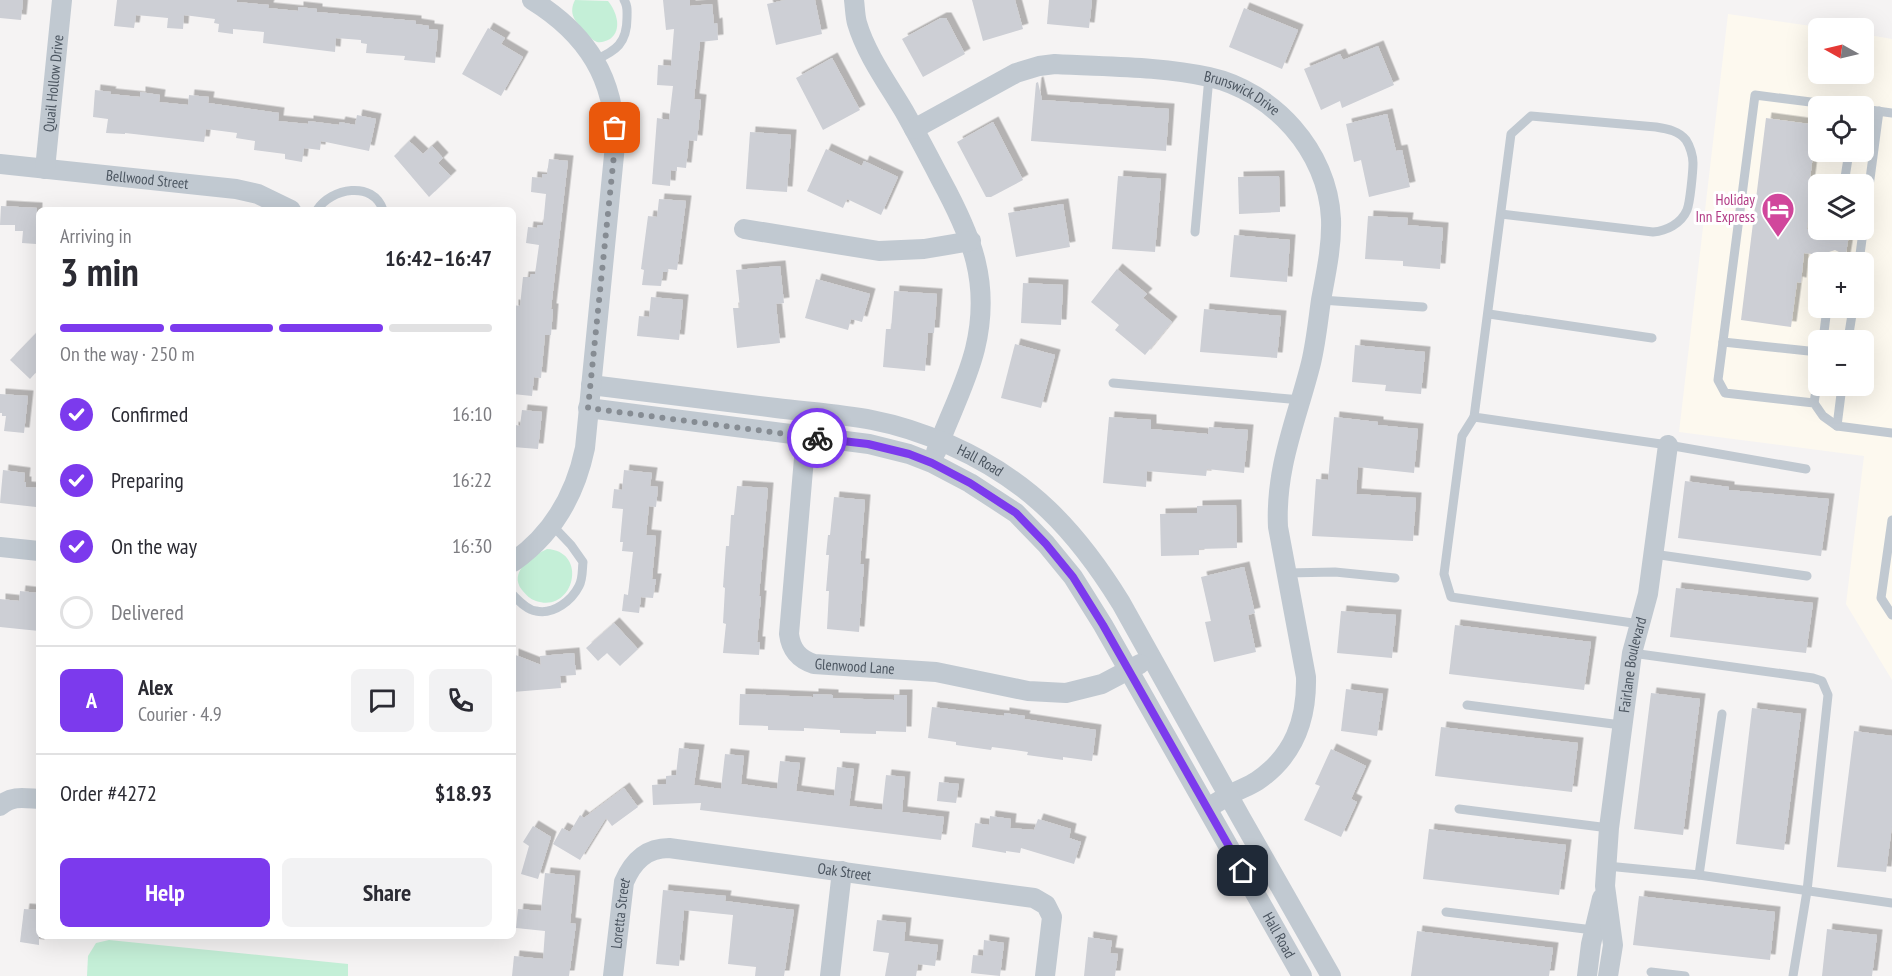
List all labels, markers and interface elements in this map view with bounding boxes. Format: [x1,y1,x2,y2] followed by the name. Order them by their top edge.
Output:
[1808,18,1874,84] north arrow
[1808,18,1874,396] map controls
[39,34,67,133] street label: Quail Hollow Drive
[1203,66,1284,119] street label: Brunswick Drive
[1808,96,1874,162] button: locate
[589,102,640,153] pin
[598,111,631,144] icon: bag
[105,165,189,193] street label: Bellwood Street
[1808,174,1874,240] button: layers
[1696,190,1755,226] place label: Holiday Inn Express
[1760,191,1796,238] hotel icon: Holiday Inn Express
[60,223,132,249] text: Arriving in
[385,244,492,272] text: 16:42–16:47
[60,246,139,297] text: 3 min
[1808,252,1874,318] button: +
[1808,330,1874,396] button: −
[60,341,195,367] text: On the way · 250 m
[60,398,93,431] icon: check
[111,400,188,428] text: Confirmed
[452,401,492,427] text: 16:10
[787,408,847,468] courier
[801,422,834,455] icon: bike
[954,440,1007,480] street label: Hall Road
[60,464,93,497] icon: check
[111,466,184,494] text: Preparing
[452,467,492,493] text: 16:22
[60,530,93,563] icon: check
[111,532,197,560] text: On the way
[452,533,492,559] text: 16:30
[111,598,184,626] text: Delivered
[1614,615,1650,714] street label: Fairlane Boulevard
[814,654,895,678] street label: Glenwood Lane
[351,669,414,732] button: chat
[429,669,492,732] button: phone
[138,673,173,701] text: Alex
[86,686,97,714] text: A
[138,701,222,727] text: Courier · 4.9
[60,779,157,807] text: Order #4272
[435,779,492,807] text: $18.93
[1217,845,1268,896] pin
[1226,854,1259,887] icon: home
[60,858,270,927] button: Help
[282,858,492,927] button: Share
[816,858,873,885] street label: Oak Street
[606,874,634,950] street label: Loretta Street
[1259,909,1300,961] street label: Hall Road

